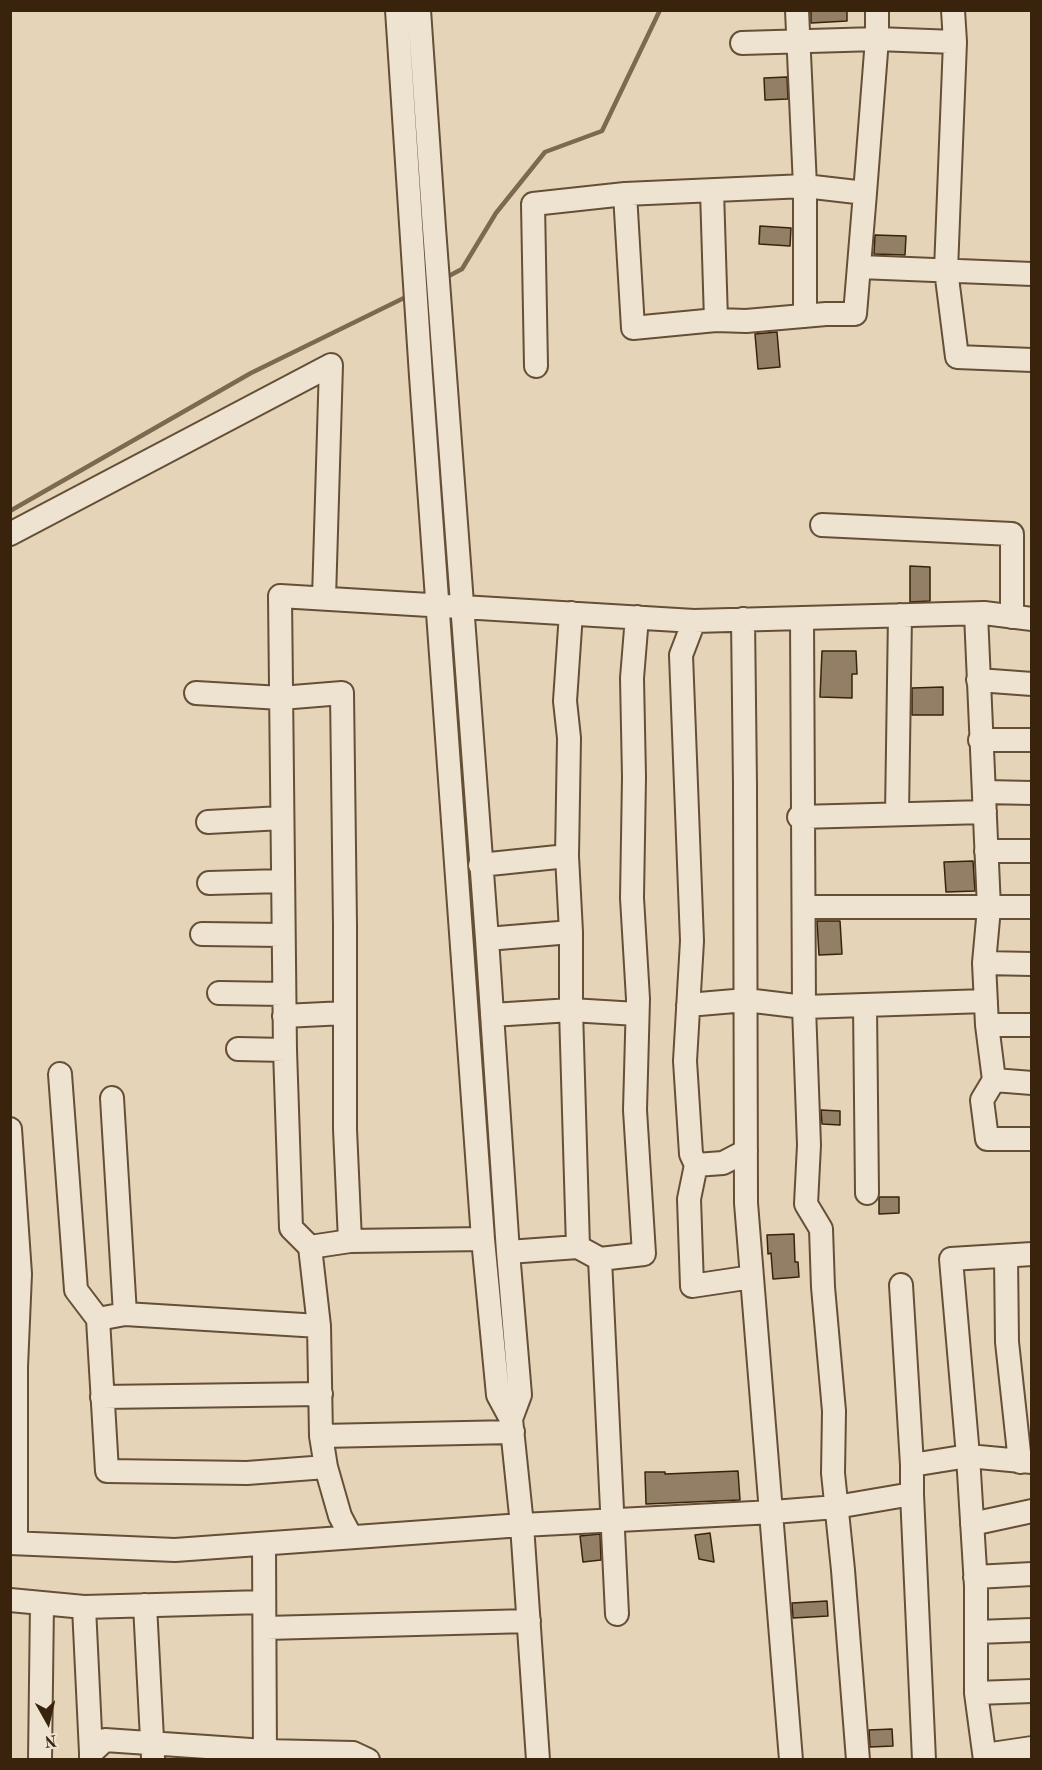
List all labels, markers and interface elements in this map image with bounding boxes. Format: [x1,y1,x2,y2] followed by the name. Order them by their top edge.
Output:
[18,1692,78,1752] north arrow
[43,1731,58,1749] text: N

